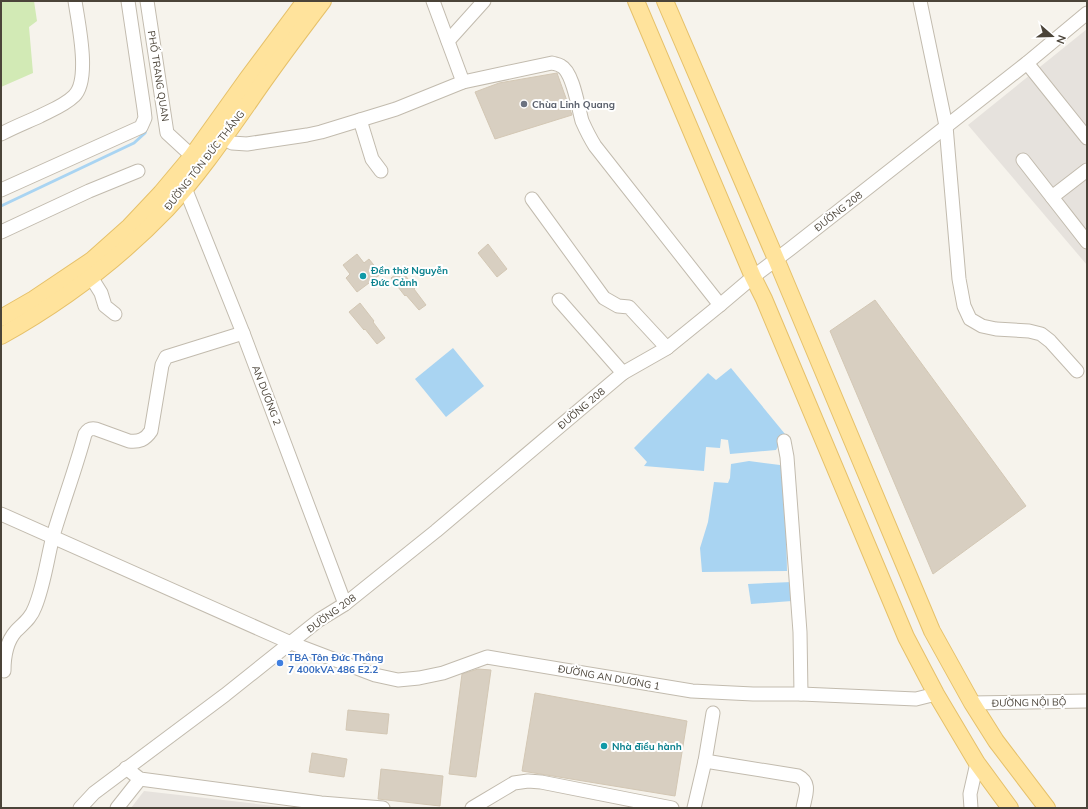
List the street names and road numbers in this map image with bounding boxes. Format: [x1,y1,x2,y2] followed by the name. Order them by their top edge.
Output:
[145,30,172,122] street label: PHỐ TRANG QUAN
[161,108,247,213] street label: ĐƯỜNG TÔN ĐỨC THẮNG
[811,188,865,234] street label: ĐƯỜNG 208
[249,363,284,427] street label: AN DƯƠNG 2
[555,385,608,432] street label: ĐƯỜNG 208
[304,591,359,636] street label: ĐƯỜNG 208
[557,662,661,693] street label: ĐƯỜNG AN DƯƠNG 1
[992,695,1067,710] street label: ĐƯỜNG NỘI BỘ

